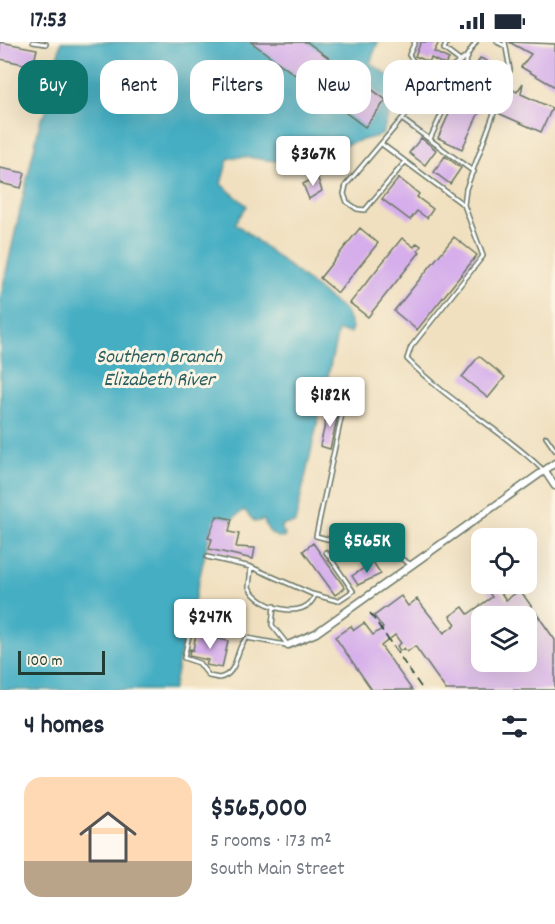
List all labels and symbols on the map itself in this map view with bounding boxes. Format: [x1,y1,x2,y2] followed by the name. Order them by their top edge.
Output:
[271,136,355,187] pin: $367K
[96,344,223,395] water label: Southern Branch Elizabeth River
[288,377,372,428] pin: $182K
[325,523,409,574] pin: $565K
[168,599,252,650] pin: $247K
[18,648,105,676] scale bar

